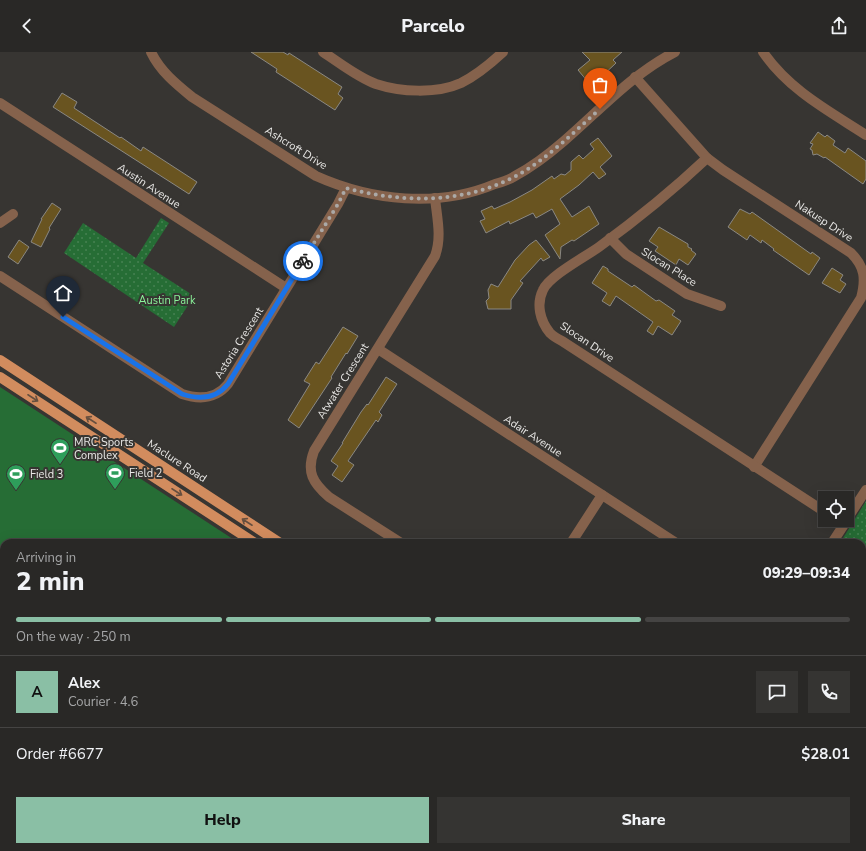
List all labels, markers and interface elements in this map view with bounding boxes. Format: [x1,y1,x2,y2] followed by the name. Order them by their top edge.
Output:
[401,14,465,38] text: Parcelo
[16,15,38,37] icon: back
[828,15,850,37] icon: share
[583,68,617,109] pin
[589,74,611,96] icon: bag
[262,123,330,173] street label: Ashcroft Drive
[115,160,184,212] street label: Austin Avenue
[792,197,856,245] street label: Nakusp Drive
[283,241,323,281] courier
[638,244,700,290] street label: Slocan Place
[292,250,314,272] icon: bike
[46,276,80,317] pin
[52,282,74,304] icon: home
[139,293,196,308] park label: Austin Park
[211,304,267,382] street label: Astoria Crescent
[557,318,617,366] street label: Slocan Drive
[314,340,372,422] street label: Atwater Crescent
[27,395,39,403] one-way arrow
[501,411,565,461] street label: Adair Avenue
[86,416,97,424] one-way arrow
[74,435,134,463] place label: MRC Sports Complex
[144,436,210,486] street label: Maclure Road
[49,437,71,465] sports icon: MRC Sports Complex
[104,462,126,490] sports icon: Field 2
[5,463,27,491] sports icon: Field 3
[129,466,162,481] place label: Field 2
[30,467,63,482] place label: Field 3
[171,488,182,496] one-way arrow
[818,491,854,527] map controls
[818,491,854,527] button: locate
[242,518,253,526] one-way arrow
[16,549,76,567] text: Arriving in
[763,563,850,583] text: 09:29–09:34
[16,564,84,599] text: 2 min
[16,628,131,646] text: On the way · 250 m
[756,671,798,713] button: chat
[808,671,850,713] button: phone
[68,673,100,693] text: Alex
[31,682,43,702] text: A
[68,693,138,711] text: Courier · 4.6
[16,744,104,764] text: Order #6677
[801,744,850,764] text: $28.01
[16,797,429,843] button: Help
[437,797,850,843] button: Share

